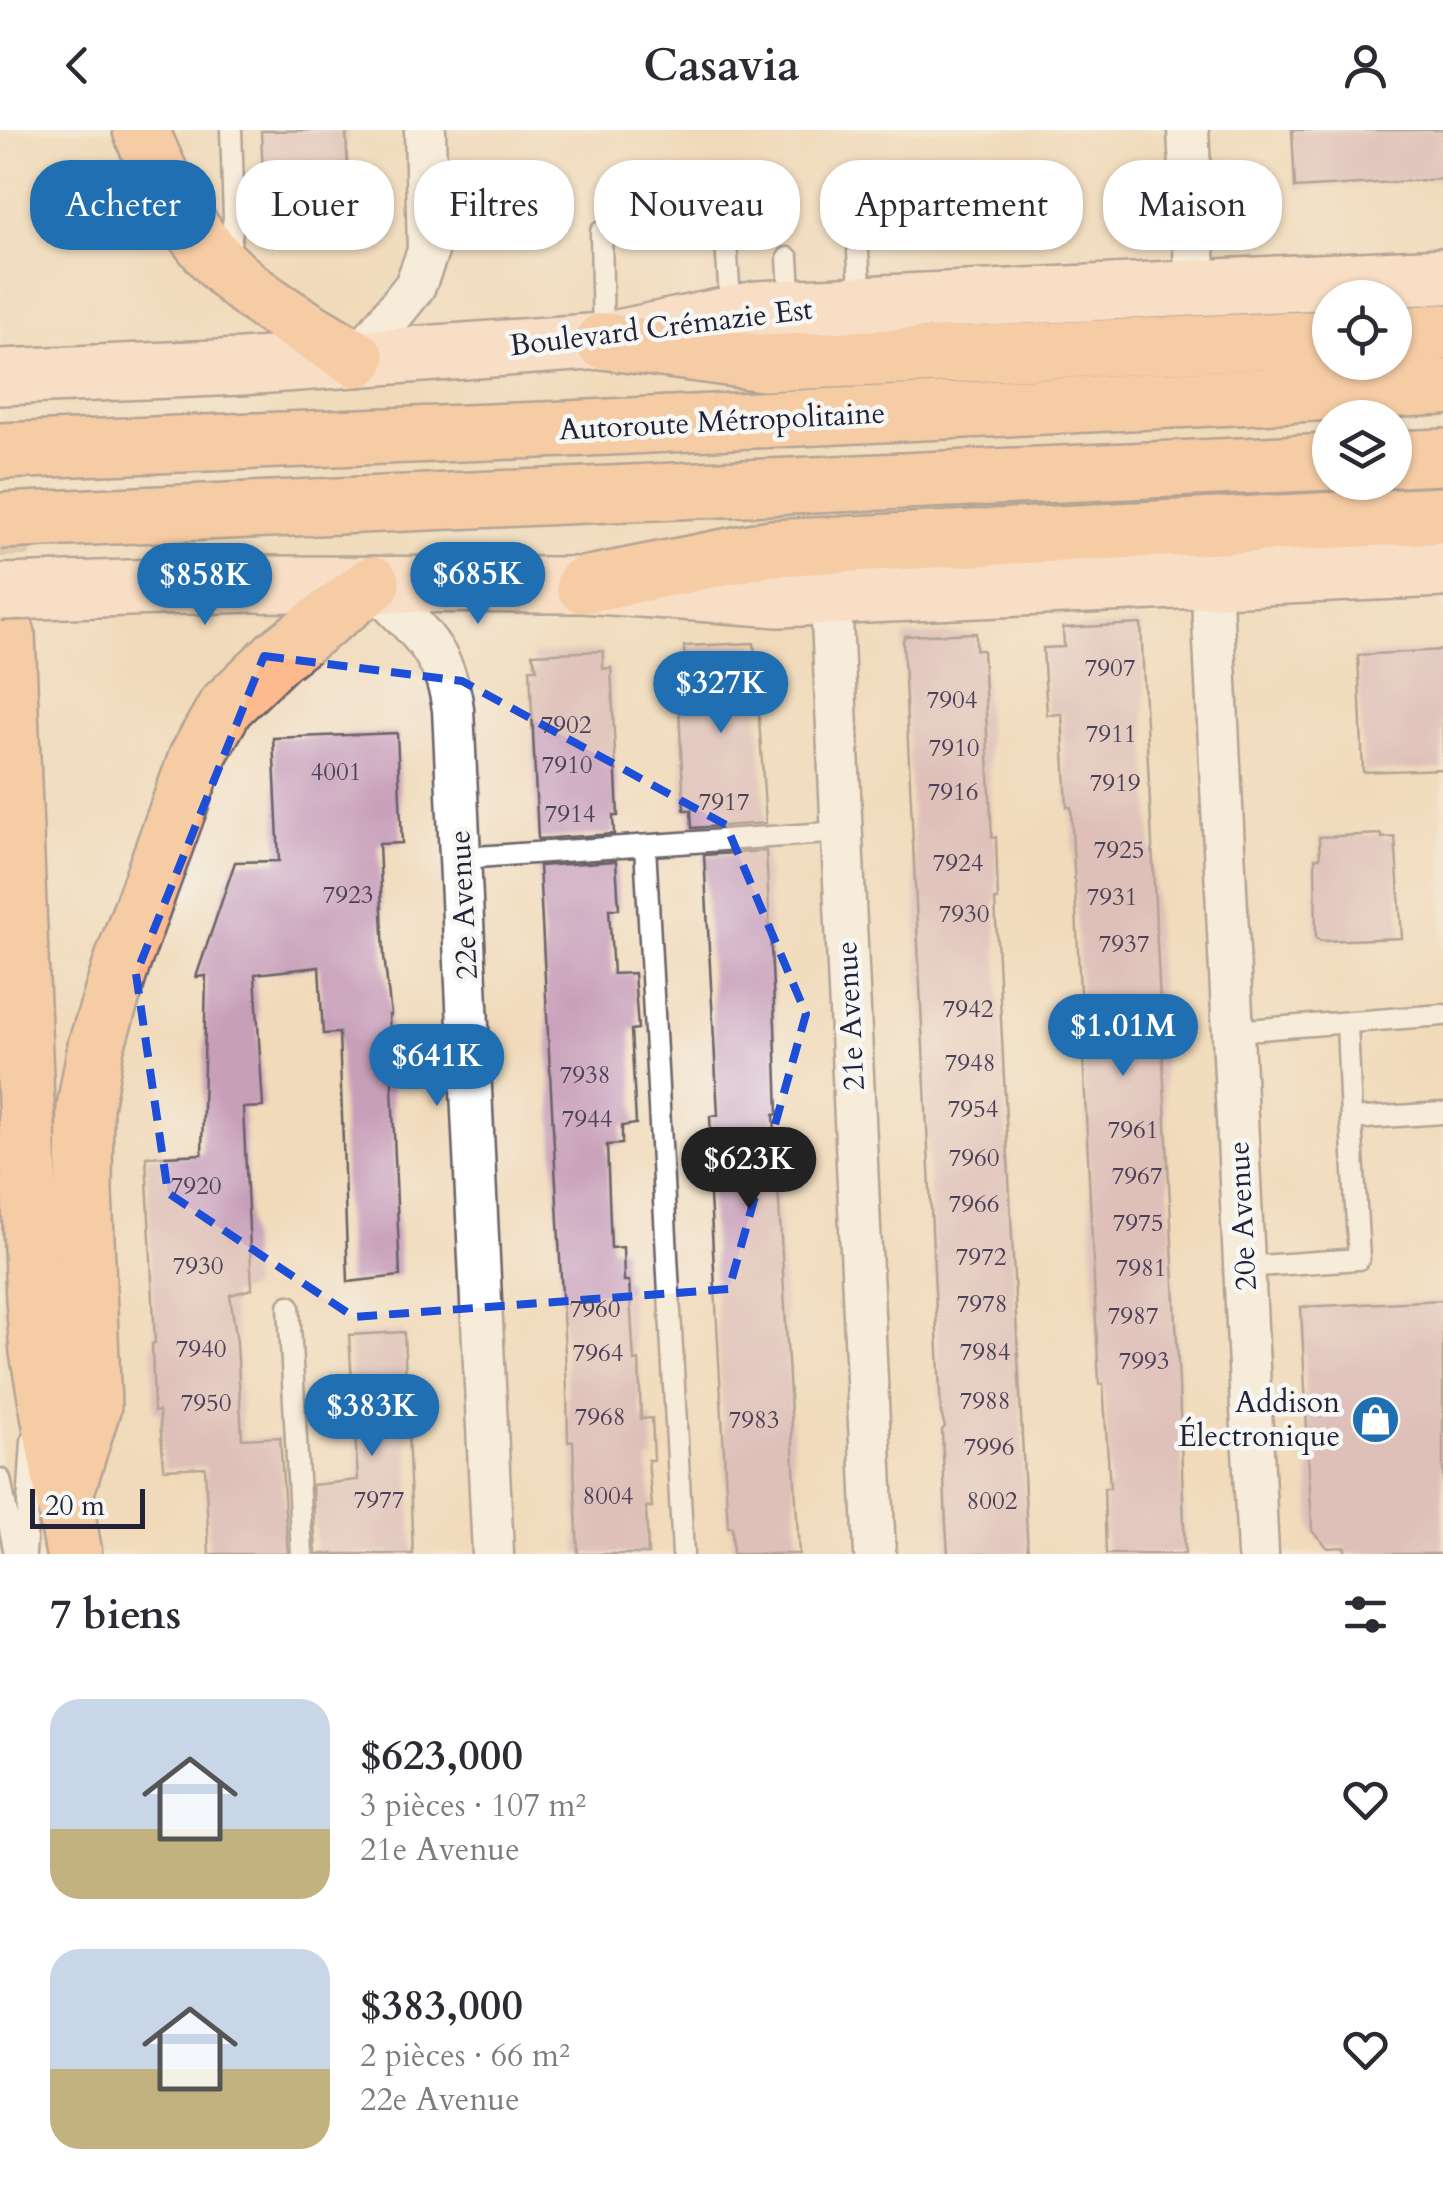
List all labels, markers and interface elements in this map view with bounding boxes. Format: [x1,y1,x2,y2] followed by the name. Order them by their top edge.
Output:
[643,35,800,96] text: Casavia
[50,38,105,93] icon: back
[1338,38,1393,93] icon: person
[30,160,216,250] chip: Acheter
[236,160,394,250] chip: Louer
[414,160,574,250] chip: Filtres
[594,160,800,250] chip: Nouveau
[820,160,1083,250] chip: Appartement
[1103,160,1282,250] chip: Maison
[1312,280,1412,500] map controls
[1312,280,1412,380] button: locate
[507,289,815,366] street label: Boulevard Crémazie Est
[558,392,886,451] street label: Autoroute Métropolitaine
[1312,400,1412,500] button: layers
[408,542,548,627] pin: $685K
[135,543,275,628] pin: $858K
[432,552,524,596] text: $685K
[159,553,251,597] text: $858K
[651,651,791,736] pin: $327K
[1084,651,1136,685] house number: 7907
[675,661,767,705] text: $327K
[926,683,978,717] house number: 7904
[540,708,592,742] house number: 7902
[1085,717,1137,751] house number: 7911
[928,731,980,765] house number: 7910
[541,748,593,782] house number: 7910
[310,755,362,789] house number: 4001
[1089,766,1141,800] house number: 7919
[927,775,979,809] house number: 7916
[698,785,750,819] house number: 7917
[544,797,596,831] house number: 7914
[439,829,488,981] street label: 22e Avenue
[1093,833,1145,867] house number: 7925
[932,846,984,880] house number: 7924
[322,878,374,912] house number: 7923
[1086,880,1138,914] house number: 7931
[938,897,990,931] house number: 7930
[1098,927,1150,961] house number: 7937
[826,940,875,1092] street label: 21e Avenue
[942,992,994,1026] house number: 7942
[1042,994,1204,1079] pin: $1.01M
[1070,1004,1176,1048] text: $1.01M
[367,1024,507,1109] pin: $641K
[391,1034,483,1078] text: $641K
[944,1046,996,1080] house number: 7948
[559,1058,611,1092] house number: 7938
[947,1092,999,1126] house number: 7954
[561,1102,613,1136] house number: 7944
[1107,1113,1159,1147] house number: 7961
[679,1127,819,1212] pin: $623K
[703,1137,795,1181] text: $623K
[1218,1140,1267,1292] street label: 20e Avenue
[948,1141,1000,1175] house number: 7960
[1111,1159,1163,1193] house number: 7967
[170,1169,222,1203] house number: 7920
[948,1187,1000,1221] house number: 7966
[1112,1206,1164,1240] house number: 7975
[955,1240,1007,1274] house number: 7972
[172,1249,224,1283] house number: 7930
[1115,1251,1167,1285] house number: 7981
[956,1287,1008,1321] house number: 7978
[569,1292,621,1326] house number: 7960
[1107,1299,1159,1333] house number: 7987
[175,1332,227,1366] house number: 7940
[959,1335,1011,1369] house number: 7984
[572,1336,624,1370] house number: 7964
[1118,1344,1170,1378] house number: 7993
[302,1374,442,1459] pin: $383K
[1178,1382,1340,1457] place label: Addison Électronique
[326,1384,418,1428] text: $383K
[959,1384,1011,1418] house number: 7988
[180,1386,232,1420] house number: 7950
[1349,1393,1401,1445] shop icon: Addison Électronique
[574,1400,626,1434] house number: 7968
[728,1403,780,1437] house number: 7983
[963,1430,1015,1464] house number: 7996
[582,1479,634,1513] house number: 8004
[353,1483,405,1517] house number: 7977
[30,1484,145,1528] scale bar
[966,1484,1018,1518] house number: 8002
[45,1487,105,1525] text: 20 m
[50,1586,181,1643] text: 7 biens
[1338,1587,1393,1642] icon: filters
[360,1727,523,1784] text: $623,000
[130,1739,250,1859] icon: home
[1338,1772,1393,1827] icon: heart
[360,1784,586,1828] text: 3 pièces · 107 m²
[360,1828,520,1872] text: 21e Avenue
[360,1977,523,2034] text: $383,000
[130,1989,250,2109] icon: home
[1338,2022,1393,2077] icon: heart
[360,2034,570,2078] text: 2 pièces · 66 m²
[360,2078,520,2122] text: 22e Avenue

